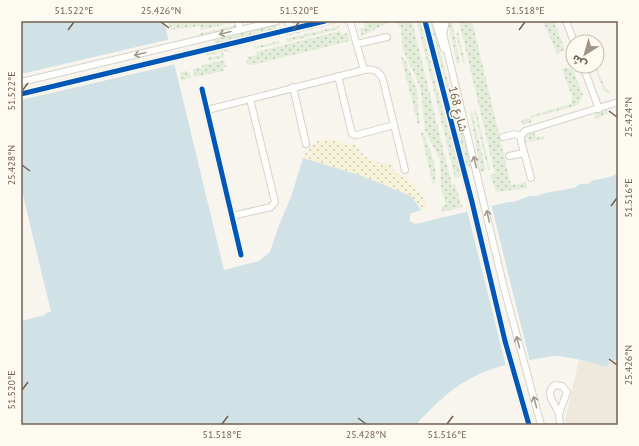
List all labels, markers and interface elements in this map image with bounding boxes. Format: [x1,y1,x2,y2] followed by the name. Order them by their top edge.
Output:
[55,4,94,17] text: 51.522°E
[141,4,181,17] text: 25.426°N
[280,4,319,17] text: 51.520°E
[506,4,545,17] text: 51.518°E
[219,30,232,37] one-way arrow
[565,34,605,74] north arrow
[134,50,147,58] one-way arrow
[569,52,589,72] text: ش
[5,72,18,111] text: 51.522°E
[444,85,471,134] street label: شارع 168
[622,97,635,137] text: 25.424°N
[5,145,18,185] text: 25.428°N
[470,156,478,169] one-way arrow
[622,179,635,218] text: 51.516°E
[483,209,491,222] one-way arrow
[514,336,522,349] one-way arrow
[622,345,635,385] text: 25.426°N
[5,371,18,410] text: 51.520°E
[531,396,538,409] one-way arrow
[203,428,242,441] text: 51.518°E
[346,428,386,441] text: 25.428°N
[428,428,467,441] text: 51.516°E

